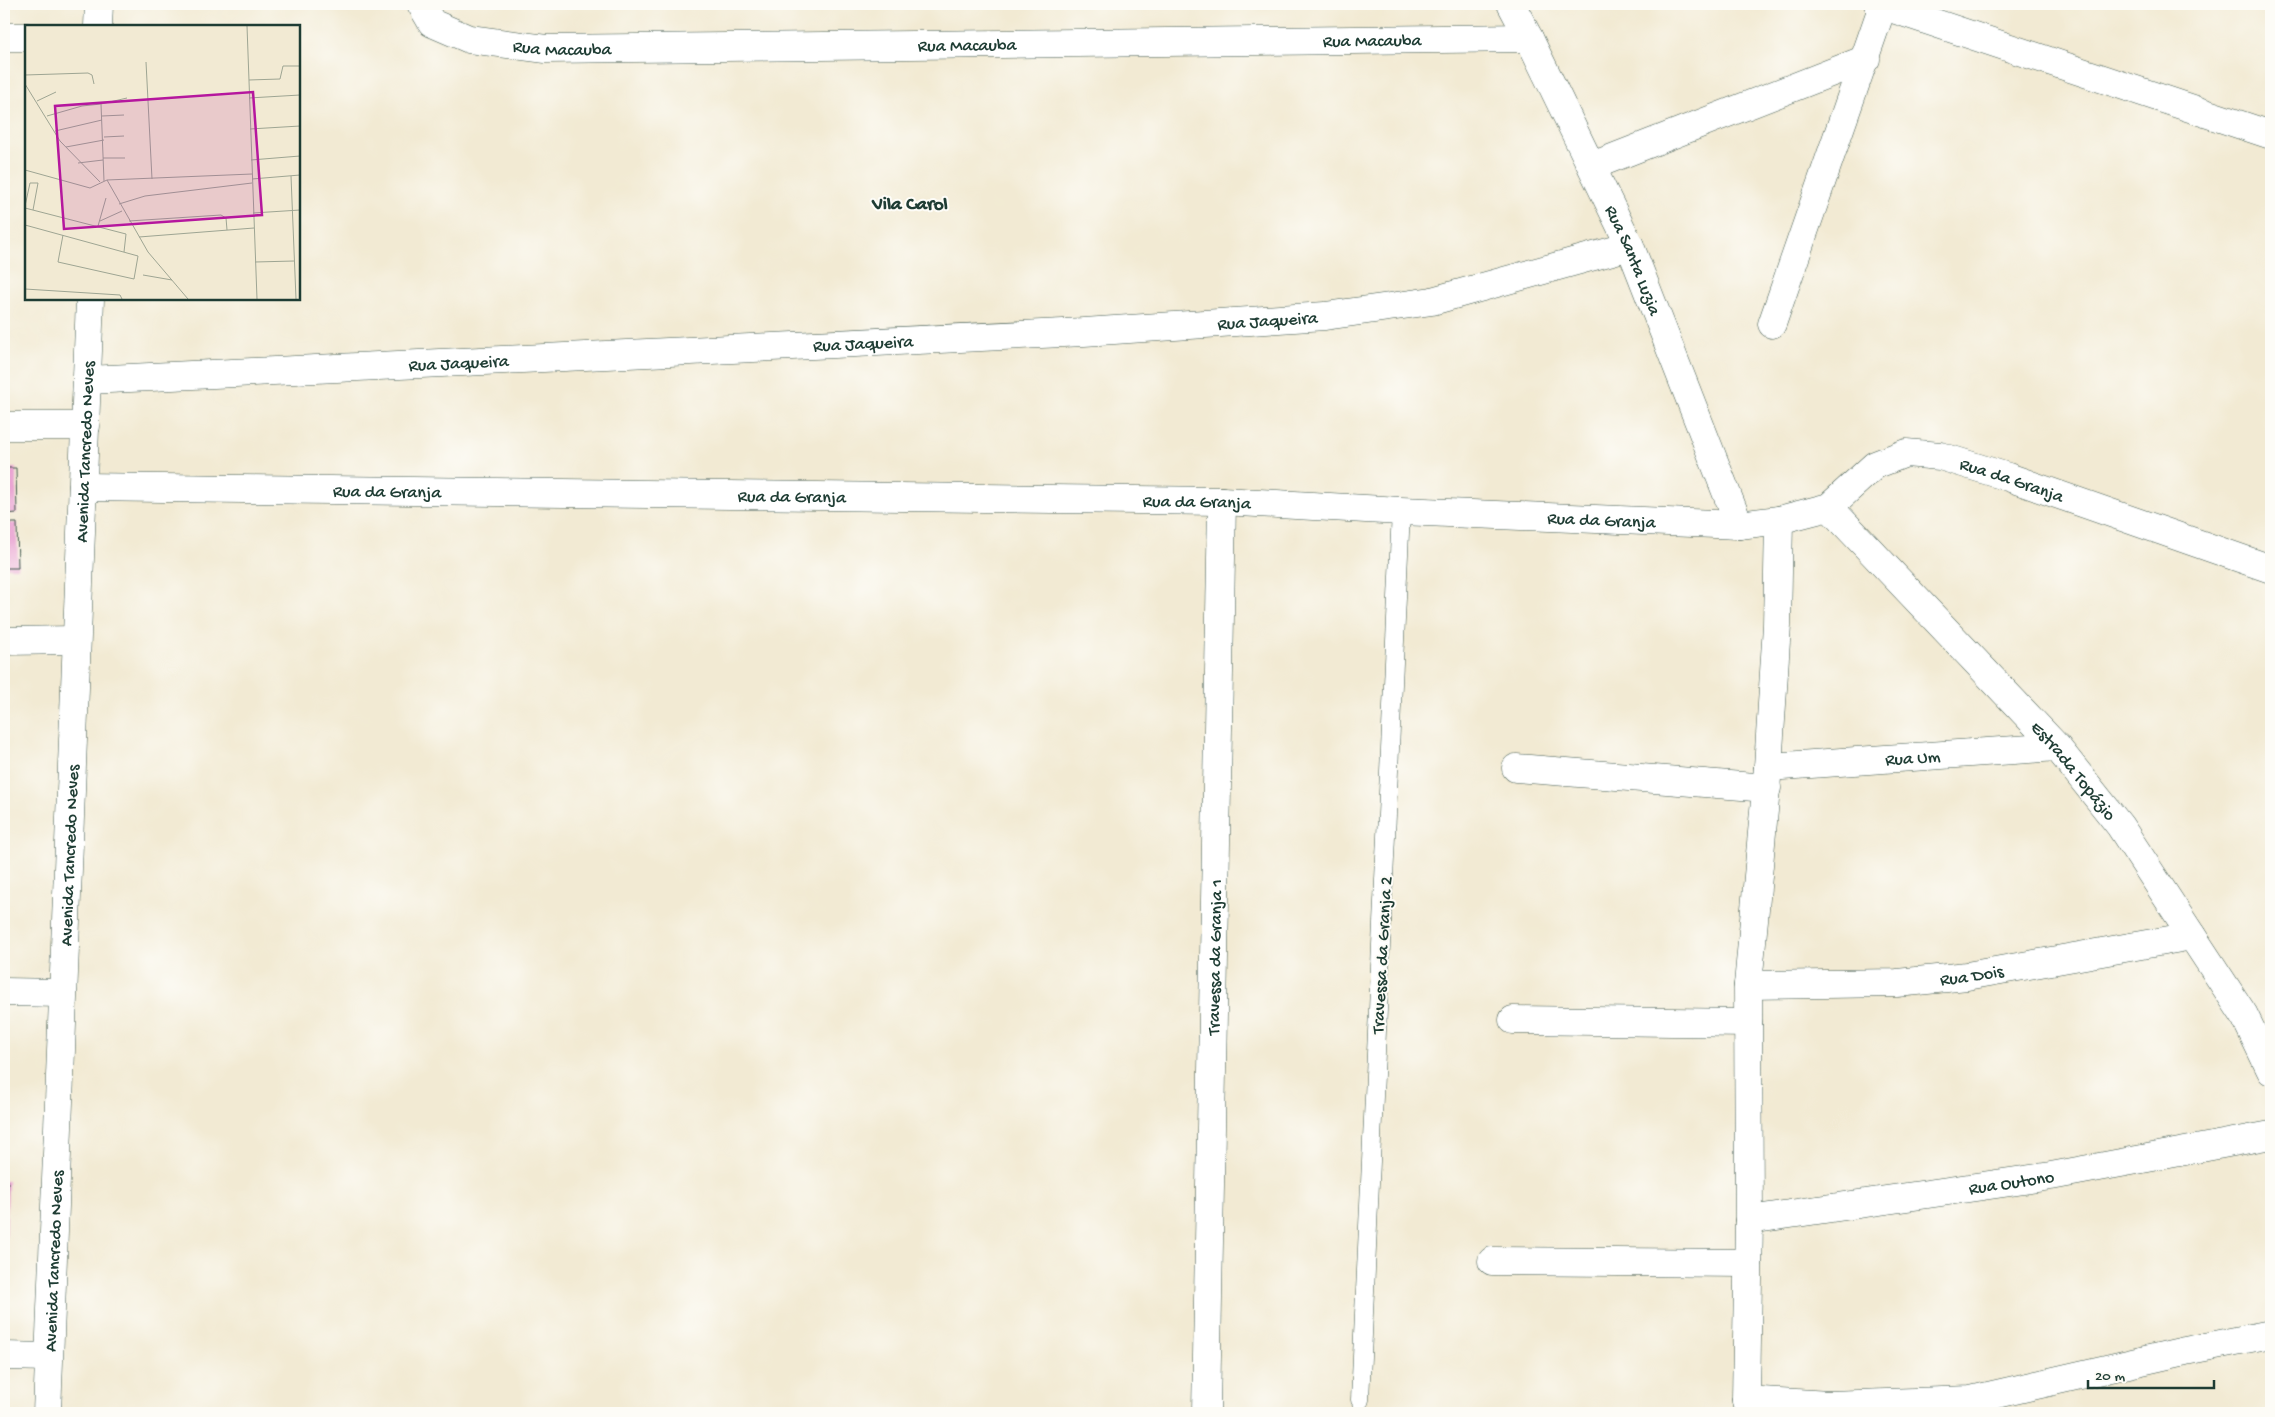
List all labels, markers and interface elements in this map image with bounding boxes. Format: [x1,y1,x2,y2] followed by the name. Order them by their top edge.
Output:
[25,25,300,300] inset map
[1323,31,1423,53] street label: Rua Macauba
[918,36,1018,58] street label: Rua Macauba
[511,37,613,62] street label: Rua Macauba
[871,194,948,217] district label: Vila Carol
[1599,202,1664,320] street label: Rua Santa Luzia
[1217,308,1319,336] street label: Rua Jaqueira
[813,332,915,358] street label: Rua Jaqueira
[408,352,510,378] street label: Rua Jaqueira
[73,359,101,543] street label: Avenida Tancredo Neves
[1957,455,2067,509] street label: Rua da Granja
[333,482,442,504] street label: Rua da Granja
[738,487,847,509] street label: Rua da Granja
[1143,492,1253,516] street label: Rua da Granja
[1547,509,1657,535] street label: Rua da Granja
[2025,718,2120,826] street label: Estrada Topázio
[1885,747,1941,772] street label: Rua Um
[57,763,85,947] street label: Avenida Tancredo Neves
[1369,876,1398,1035] street label: Travessa da Granja 2
[1205,879,1228,1036] street label: Travessa da Granja 1
[1939,961,2007,992] street label: Rua Dois
[1967,1168,2056,1201] street label: Rua Outono
[41,1169,69,1352] street label: Avenida Tancredo Neves
[2088,1357,2214,1389] scale bar
[2095,1368,2125,1386] text: 20 m

